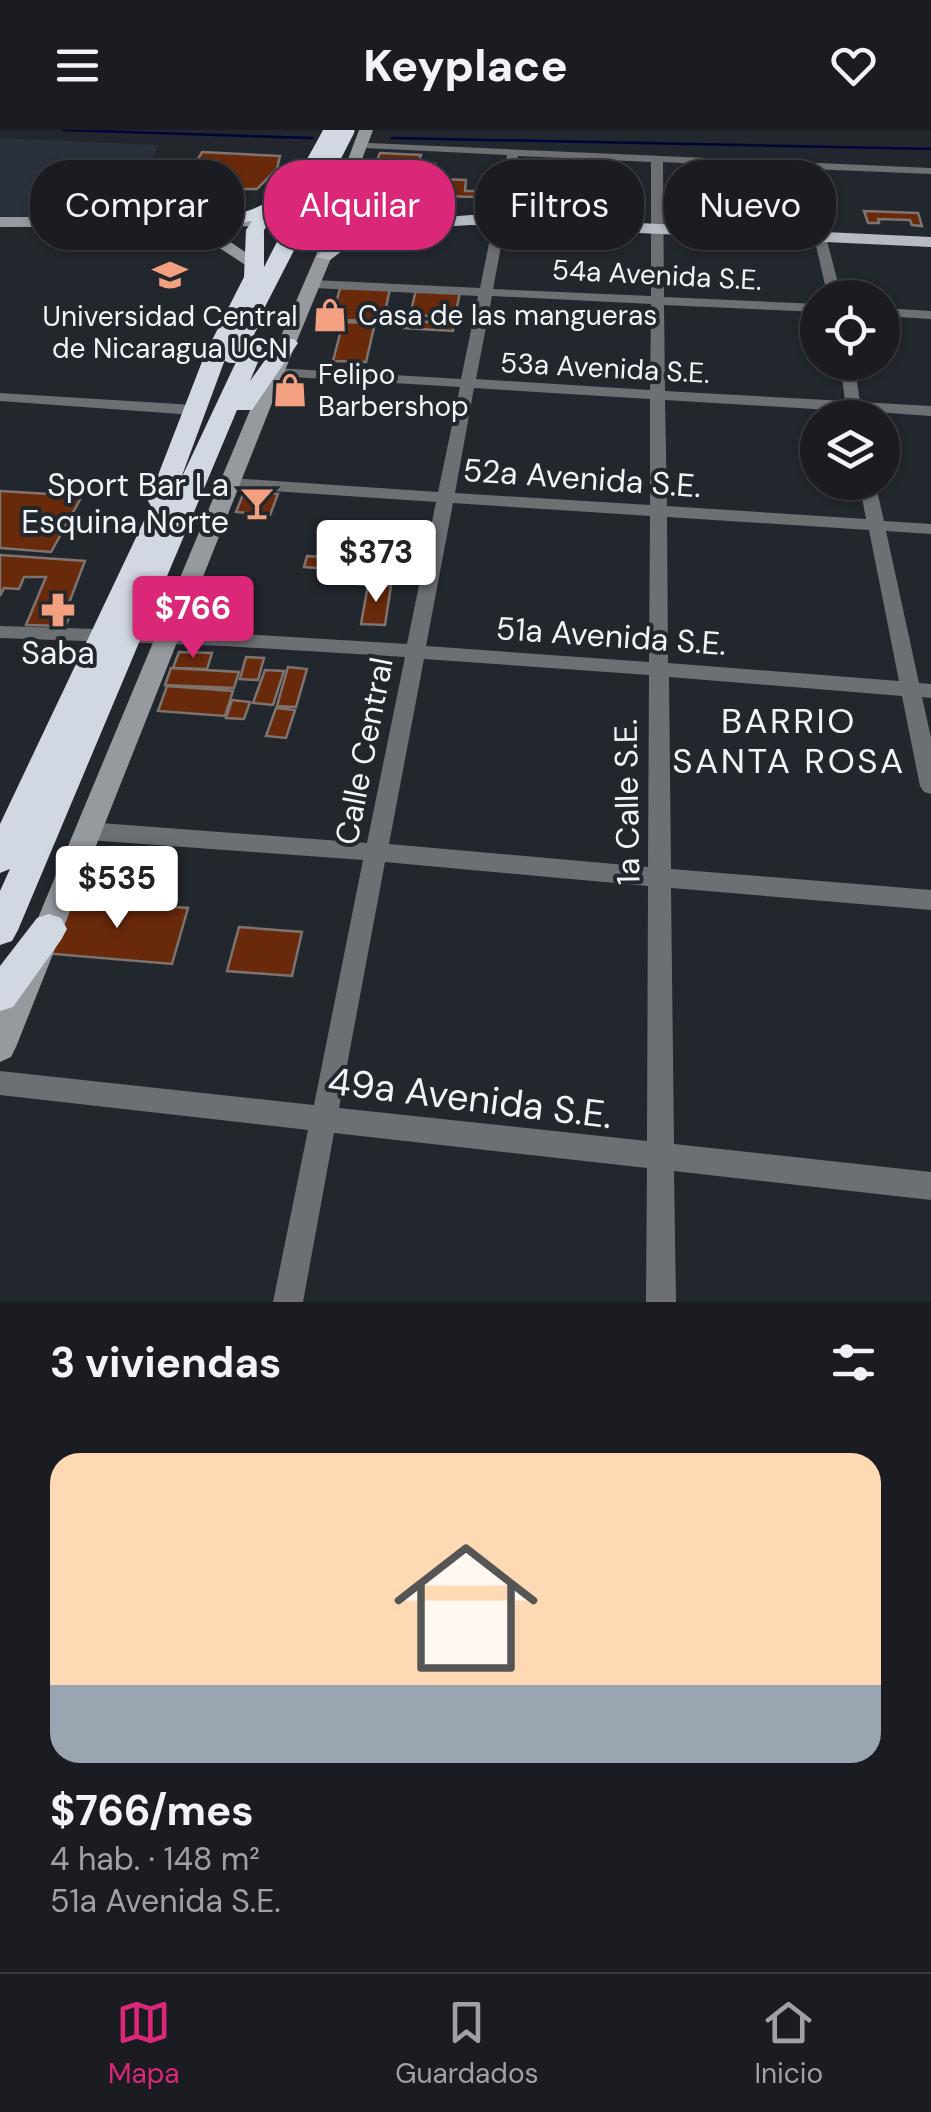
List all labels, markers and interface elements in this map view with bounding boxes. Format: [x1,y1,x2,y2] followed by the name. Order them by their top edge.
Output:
[363,36,568,95] text: Keyplace
[50,38,105,93] icon: menu
[826,38,881,93] icon: heart
[30,160,244,250] chip: Comprar
[264,160,455,250] chip: Alquilar
[475,160,644,250] chip: Filtros
[664,160,836,250] chip: Nuevo
[551,251,763,299] street label: 54a Avenida S.E.
[151,256,189,294] school or university icon: Universidad Central de Nicaragua UCN
[800,280,900,500] map controls
[800,280,900,380] button: locate
[311,296,349,334] shop icon: Casa de las mangueras
[358,297,657,334] place label: Casa de las mangueras
[43,298,297,367] place label: Universidad Central de Nicaragua UCN
[499,344,711,392] street label: 53a Avenida S.E.
[318,356,469,425] place label: Felipo Barbershop
[271,371,309,409] shop icon: Felipo Barbershop
[800,400,900,500] button: layers
[462,449,702,507] street label: 52a Avenida S.E.
[21,464,229,543] place label: Sport Bar La Esquina Norte
[238,484,276,522] bar icon: Sport Bar La Esquina Norte
[317,520,435,605] pin: $373
[339,531,413,573] text: $373
[134,576,252,661] pin: $766
[155,587,231,629] text: $766
[39,591,77,629] pharmacy icon: Saba
[495,607,727,665] street label: 51a Avenida S.E.
[21,632,95,674] place label: Saba
[325,654,403,848] street label: Calle Central
[672,698,906,784] district label: BARRIO SANTA ROSA
[605,718,649,886] street label: 1a Calle S.E.
[58,846,176,931] pin: $535
[78,857,156,899] text: $535
[325,1056,615,1140] street label: 49a Avenida S.E.
[50,1335,281,1390] text: 3 viviendas
[826,1335,881,1390] icon: filters
[376,1518,556,1698] icon: home
[50,1783,254,1838] text: $766/mes
[50,1838,260,1880] text: 4 hab. · 148 m²
[50,1880,281,1922] text: 51a Avenida S.E.
[108,1995,179,2092] tab: Mapa
[395,1995,539,2092] tab: Guardados
[754,1995,823,2092] tab: Inicio

